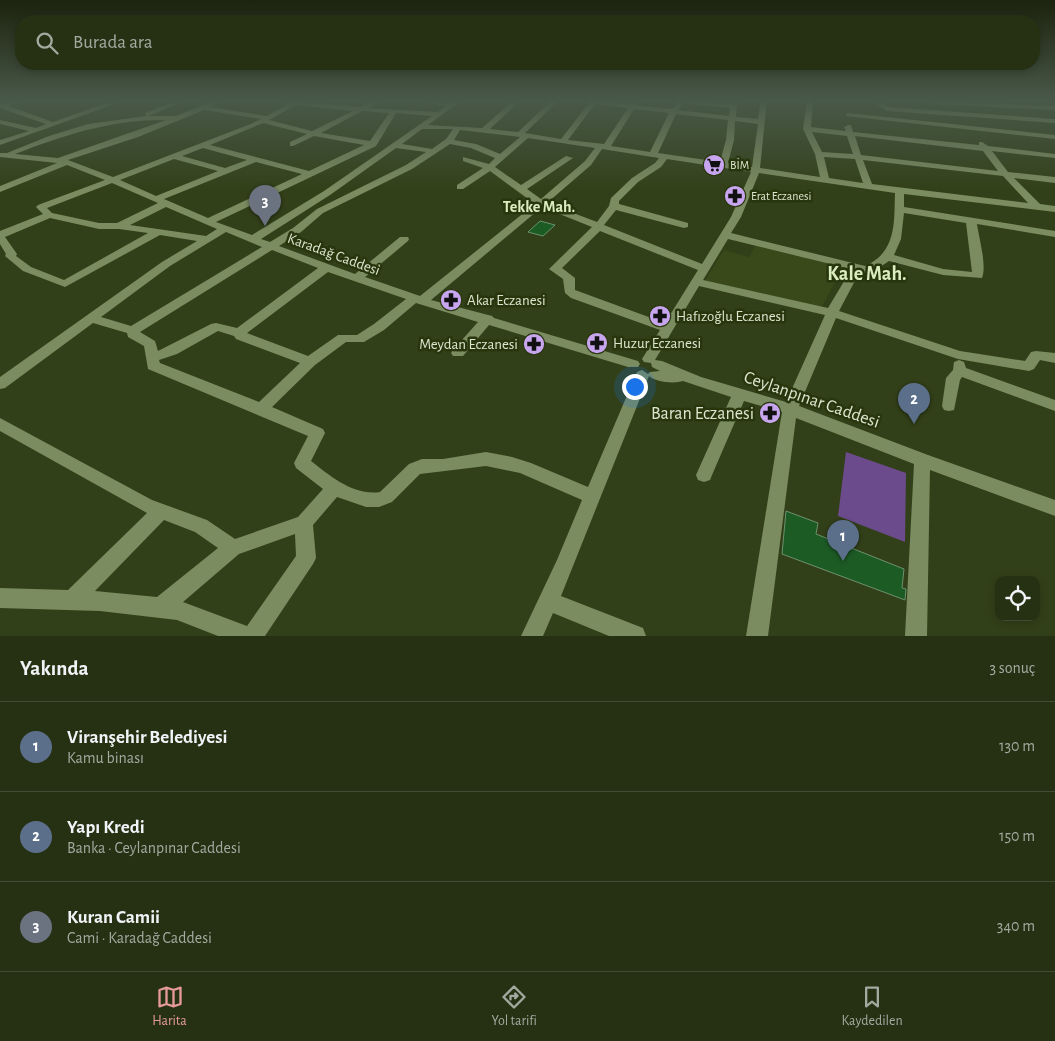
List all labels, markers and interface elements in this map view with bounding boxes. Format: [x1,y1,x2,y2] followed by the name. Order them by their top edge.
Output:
[15,15,1040,70] search box
[33,29,61,57] icon: search
[73,33,152,52] text: Burada ara
[702,153,726,177] supermarket icon: BİM
[730,158,749,171] place label: BİM
[723,184,747,208] pharmacy icon: Erat Eczanesi
[249,185,281,226] pin: 3
[751,190,811,202] place label: Erat Eczanesi
[503,199,575,215] district label: Tekke Mah.
[286,231,382,278] street label: Karadağ Caddesi
[827,264,907,284] district label: Kale Mah.
[439,288,463,312] pharmacy icon: Akar Eczanesi
[467,293,546,308] place label: Akar Eczanesi
[648,304,672,328] pharmacy icon: Hafızoğlu Eczanesi
[676,309,785,324] place label: Hafızoğlu Eczanesi
[585,331,609,355] pharmacy icon: Huzur Eczanesi
[522,332,546,356] pharmacy icon: Meydan Eczanesi
[613,336,701,351] place label: Huzur Eczanesi
[419,337,518,352] place label: Meydan Eczanesi
[742,368,882,432] street label: Ceylanpınar Caddesi
[622,374,648,400] your location
[898,383,930,424] pin: 2
[758,401,782,425] pharmacy icon: Baran Eczanesi
[651,405,754,423] place label: Baran Eczanesi
[827,520,859,561] pin: 1
[995,576,1040,621] map controls
[995,576,1040,621] button: locate
[20,658,89,679] text: Yakında
[990,660,1035,676] text: 3 sonuç
[67,728,228,747] text: Viranşehir Belediyesi
[33,738,39,754] text: 1
[999,738,1035,754] text: 130 m
[67,750,144,766] text: Kamu binası
[67,818,145,837] text: Yapı Kredi
[32,828,40,844] text: 2
[999,828,1035,844] text: 150 m
[67,840,241,856] text: Banka · Ceylanpınar Caddesi
[67,908,160,927] text: Kuran Camii
[33,918,39,934] text: 3
[997,918,1035,934] text: 340 m
[67,930,212,946] text: Cami · Karadağ Caddesi
[152,983,187,1030] tab: Harita
[491,983,537,1030] tab: Yol tarifi
[842,983,903,1030] tab: Kaydedilen

